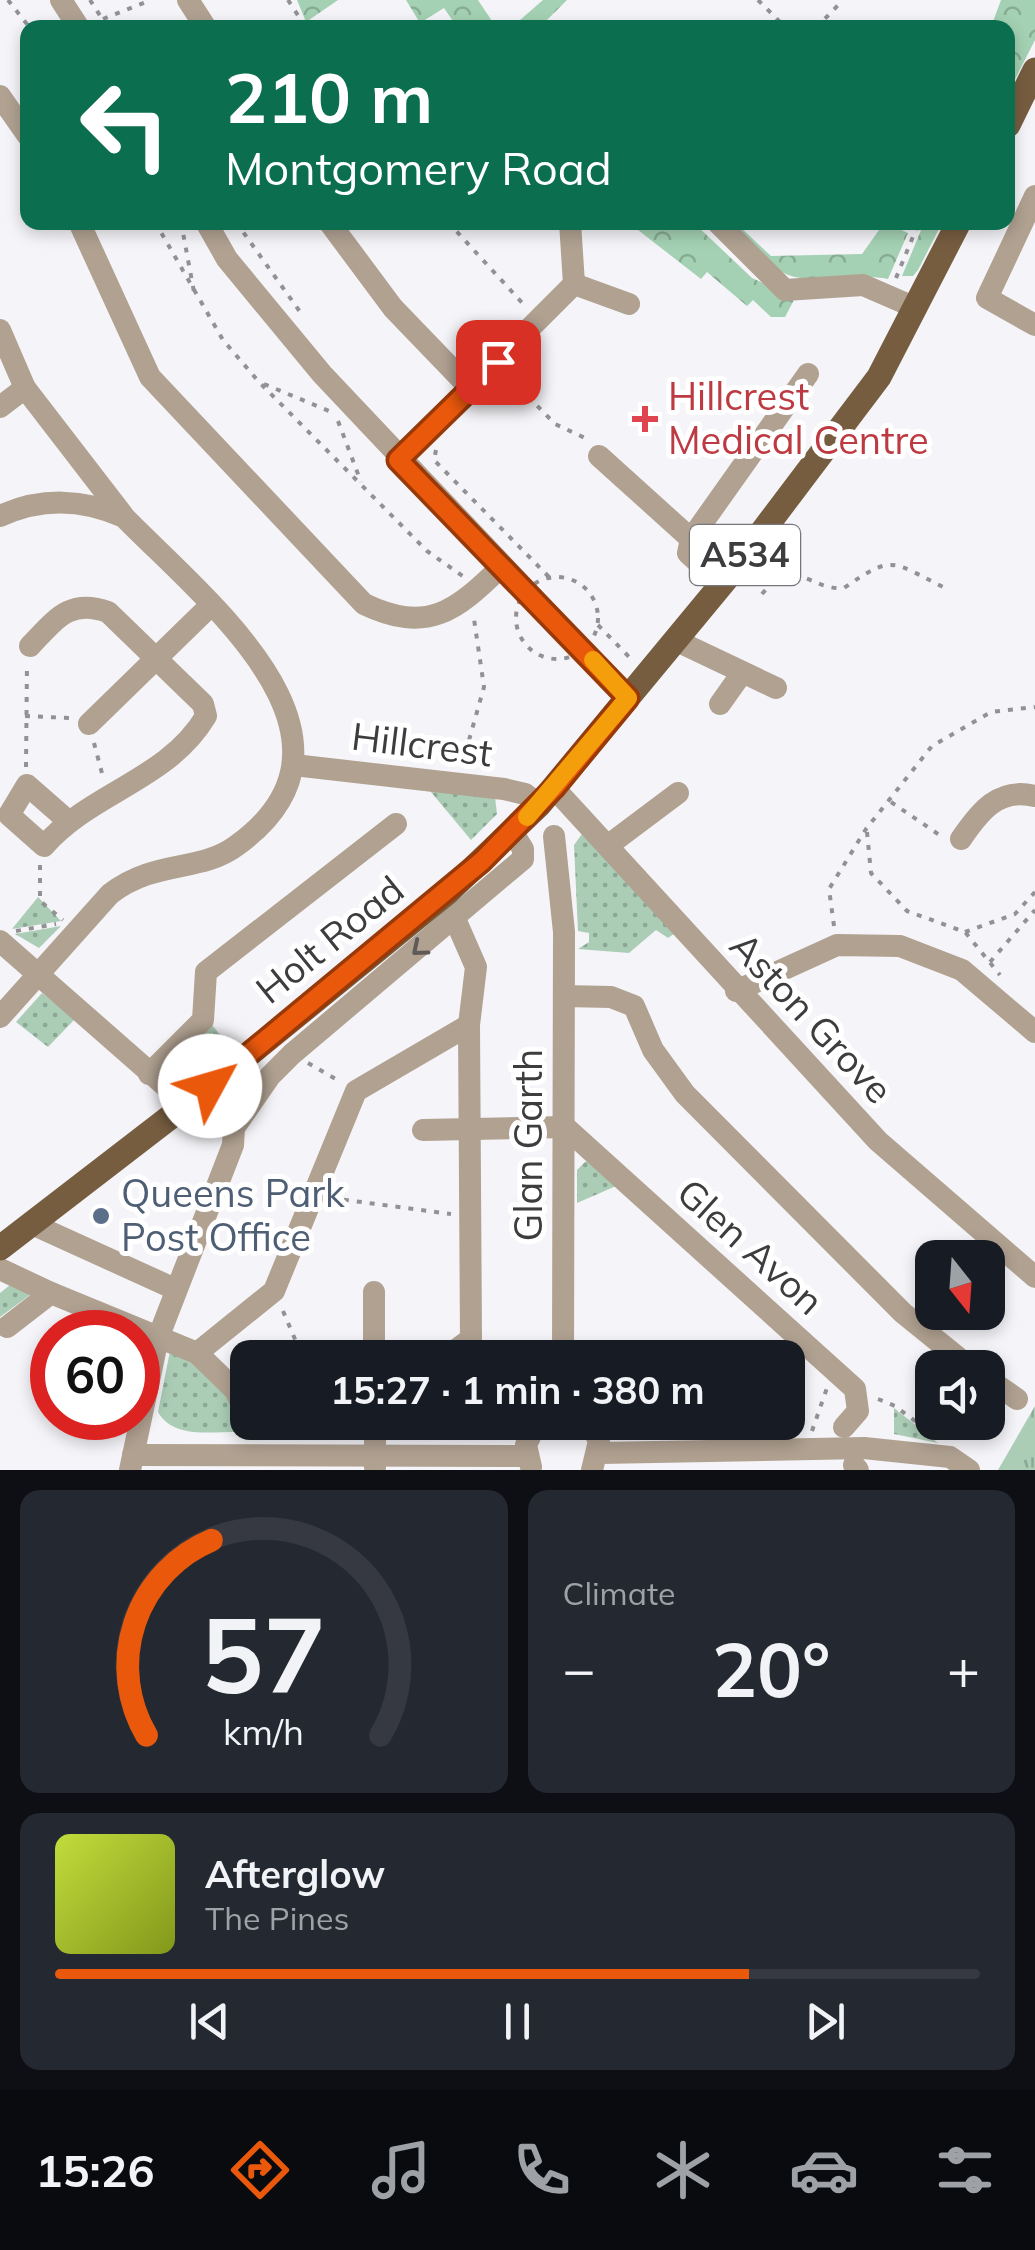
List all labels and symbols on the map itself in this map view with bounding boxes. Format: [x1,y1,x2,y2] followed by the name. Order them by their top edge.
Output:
[456,320,541,405] pin
[668,372,929,464] place label: Hillcrest Medical Centre
[632,406,658,432] marker: Hillcrest Medical Centre
[690,525,800,585] road number: A534
[349,712,495,776] street label: Hillcrest
[246,865,413,1013] street label: Holt Road
[720,922,903,1113] street label: Aston Grove
[412,937,430,955] one-way arrow
[158,1034,262,1138] position arrow
[504,1049,552,1241] street label: Glan Garth
[668,1168,834,1324] street label: Glen Avon
[121,1169,345,1261] place label: Queens Park Post Office
[90,1205,112,1227] marker: Queens Park Post Office
[915,1240,1005,1330] north arrow
[30,1310,160,1440] speed limit sign: 60

